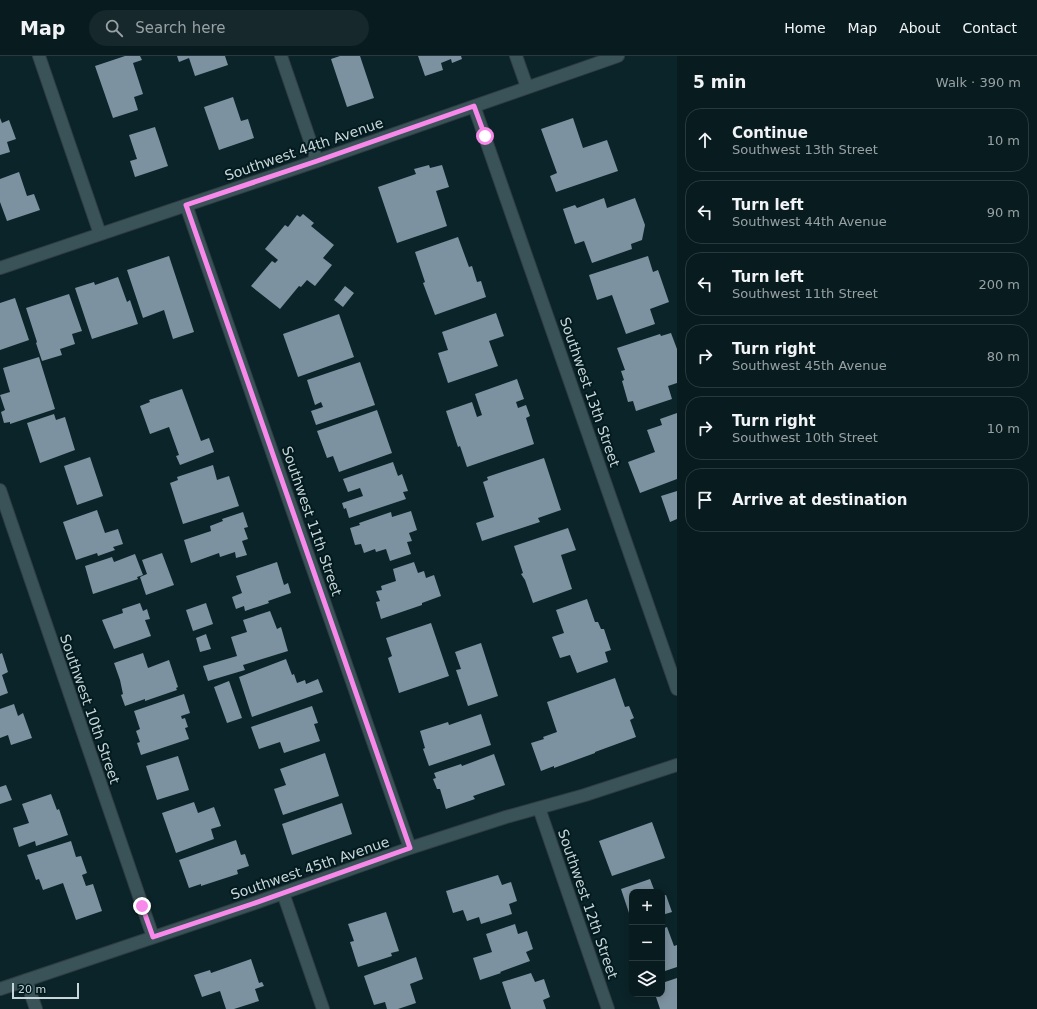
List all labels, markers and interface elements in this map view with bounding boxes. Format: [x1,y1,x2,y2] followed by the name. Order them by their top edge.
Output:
[89,10,369,46] search box
[20,17,65,39] text: Map
[103,17,125,39] icon: search
[135,19,225,37] text: Search here
[784,20,826,36] text: Home
[848,20,877,36] text: Map
[899,20,941,36] text: About
[963,20,1017,36] text: Contact
[693,72,746,92] text: 5 min
[936,75,1021,90] text: Walk · 390 m
[223,114,385,184] street label: Southwest 44th Avenue
[732,124,808,142] text: Continue
[476,127,494,145] route start
[694,129,716,151] icon: ahead
[987,133,1020,148] text: 10 m
[732,142,878,157] text: Southwest 13th Street
[732,196,804,214] text: Turn left
[694,201,716,223] icon: left
[987,205,1020,220] text: 90 m
[732,214,887,229] text: Southwest 44th Avenue
[732,268,804,286] text: Turn left
[694,273,716,295] icon: left
[978,277,1020,292] text: 200 m
[732,286,878,301] text: Southwest 11th Street
[557,315,623,469] street label: Southwest 13th Street
[732,340,816,358] text: Turn right
[694,345,716,367] icon: right
[987,349,1020,364] text: 80 m
[732,358,887,373] text: Southwest 45th Avenue
[732,412,816,430] text: Turn right
[694,417,716,439] icon: right
[987,421,1020,436] text: 10 m
[732,430,878,445] text: Southwest 10th Street
[279,444,345,598] street label: Southwest 11th Street
[694,489,716,511] icon: arrive
[732,491,907,509] text: Arrive at destination
[57,632,123,786] street label: Southwest 10th Street
[555,827,621,981] street label: Southwest 12th Street
[229,833,391,903] street label: Southwest 45th Avenue
[629,889,665,997] map controls
[629,889,665,925] button: +
[133,897,151,915] route end
[629,925,665,961] button: −
[629,961,665,997] button: layers
[12,981,79,1000] scale bar
[18,983,46,996] text: 20 m

